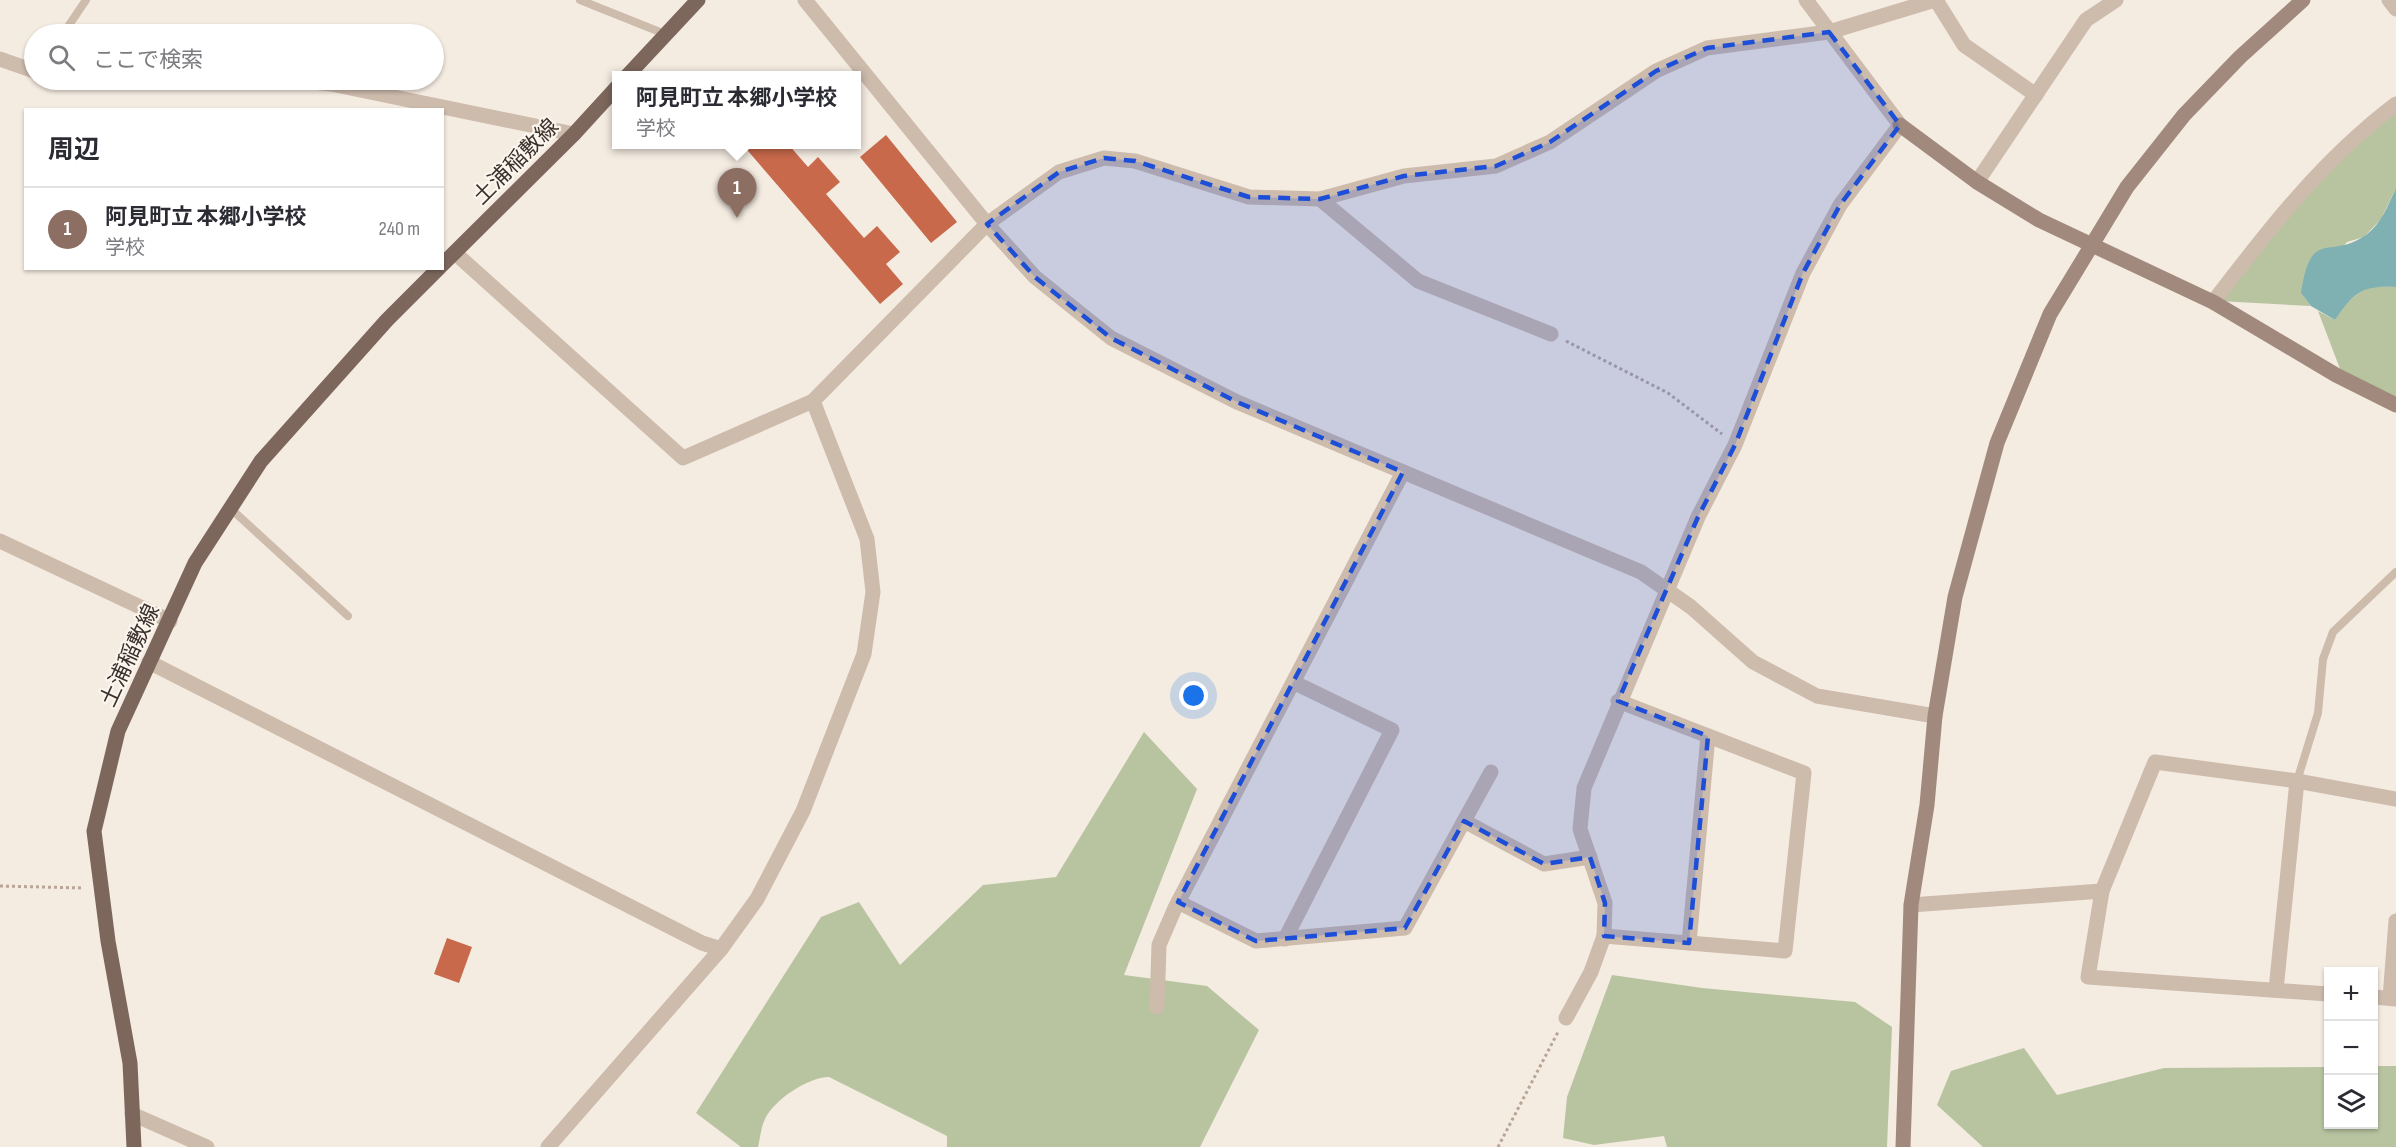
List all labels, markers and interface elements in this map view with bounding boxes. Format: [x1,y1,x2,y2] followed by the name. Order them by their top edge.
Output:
[24,24,444,90] search box
[45,41,78,74] icon: search
[93,47,203,74] text: ここで検索
[612,71,861,149] popup
[636,85,837,112] text: 阿見町立 本郷小学校
[468,114,565,211] street label: 土浦稲敷線
[636,117,676,141] text: 学校
[48,135,100,166] text: 周辺
[718,168,756,218] pin: 1
[105,204,306,231] text: 阿見町立 本郷小学校
[64,217,71,241] text: 1
[379,217,420,241] text: 240 m
[105,236,145,260] text: 学校
[95,600,166,711] street label: 土浦稲敷線
[1179,681,1208,710] your location
[2324,967,2378,1129] map controls
[2324,967,2378,1021] button: +
[2324,1021,2378,1075] button: −
[2324,1075,2378,1129] button: layers

